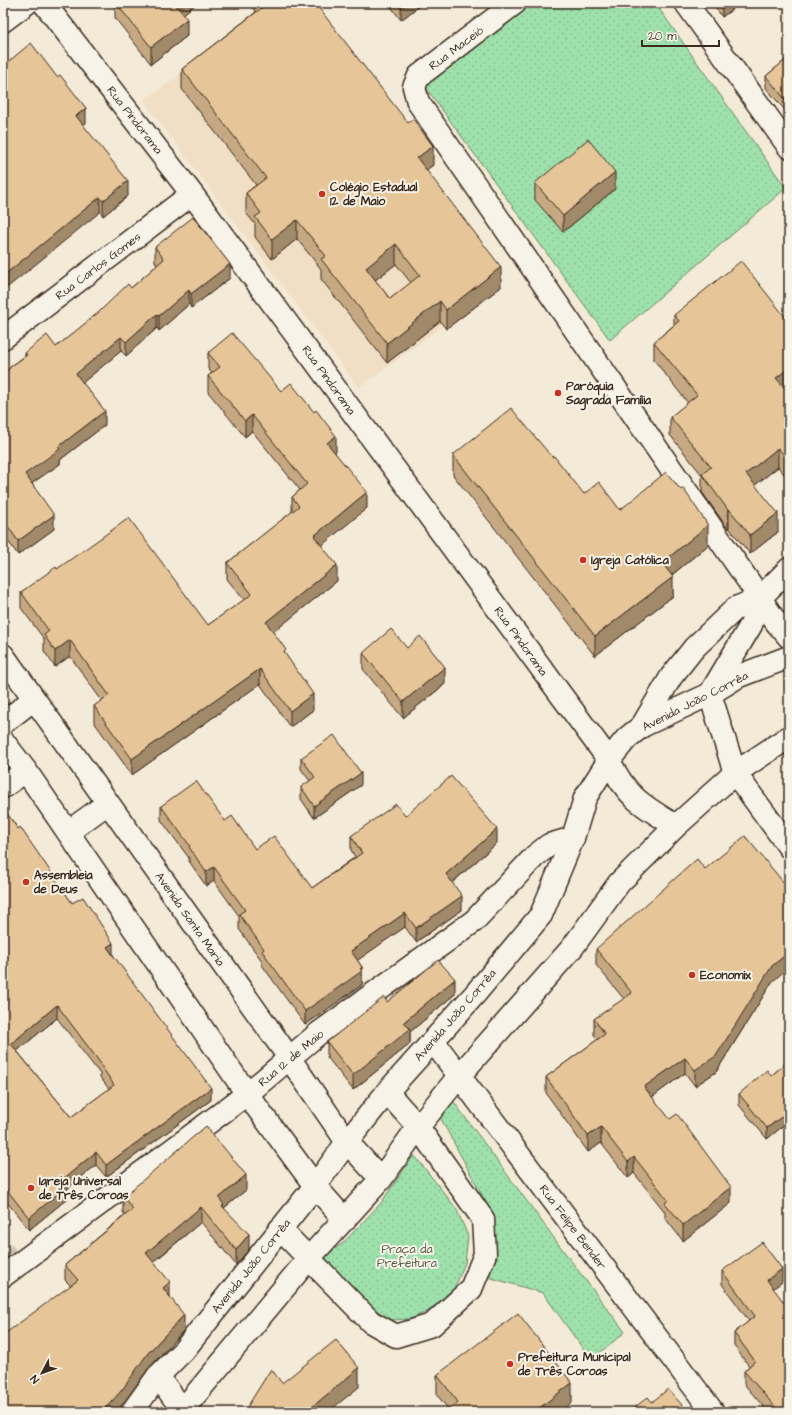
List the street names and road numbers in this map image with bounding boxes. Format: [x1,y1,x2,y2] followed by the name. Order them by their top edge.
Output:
[426,22,487,75] street label: Rua Maceió
[103,83,167,158] street label: Rua Pindorama
[52,229,145,304] street label: Rua Carlos Gomes
[298,342,360,419] street label: Rua Pindorama
[490,603,552,680] street label: Rua Pindorama
[639,667,751,736] street label: Avenida João Corrêa
[151,869,229,970] street label: Avenida Santa Maria
[411,966,500,1065] street label: Avenida João Corrêa
[255,1026,328,1091] street label: Rua 12 de Maio
[535,1181,610,1274] street label: Rua Felipe Bender
[208,1215,295,1317] street label: Avenida João Corrêa

